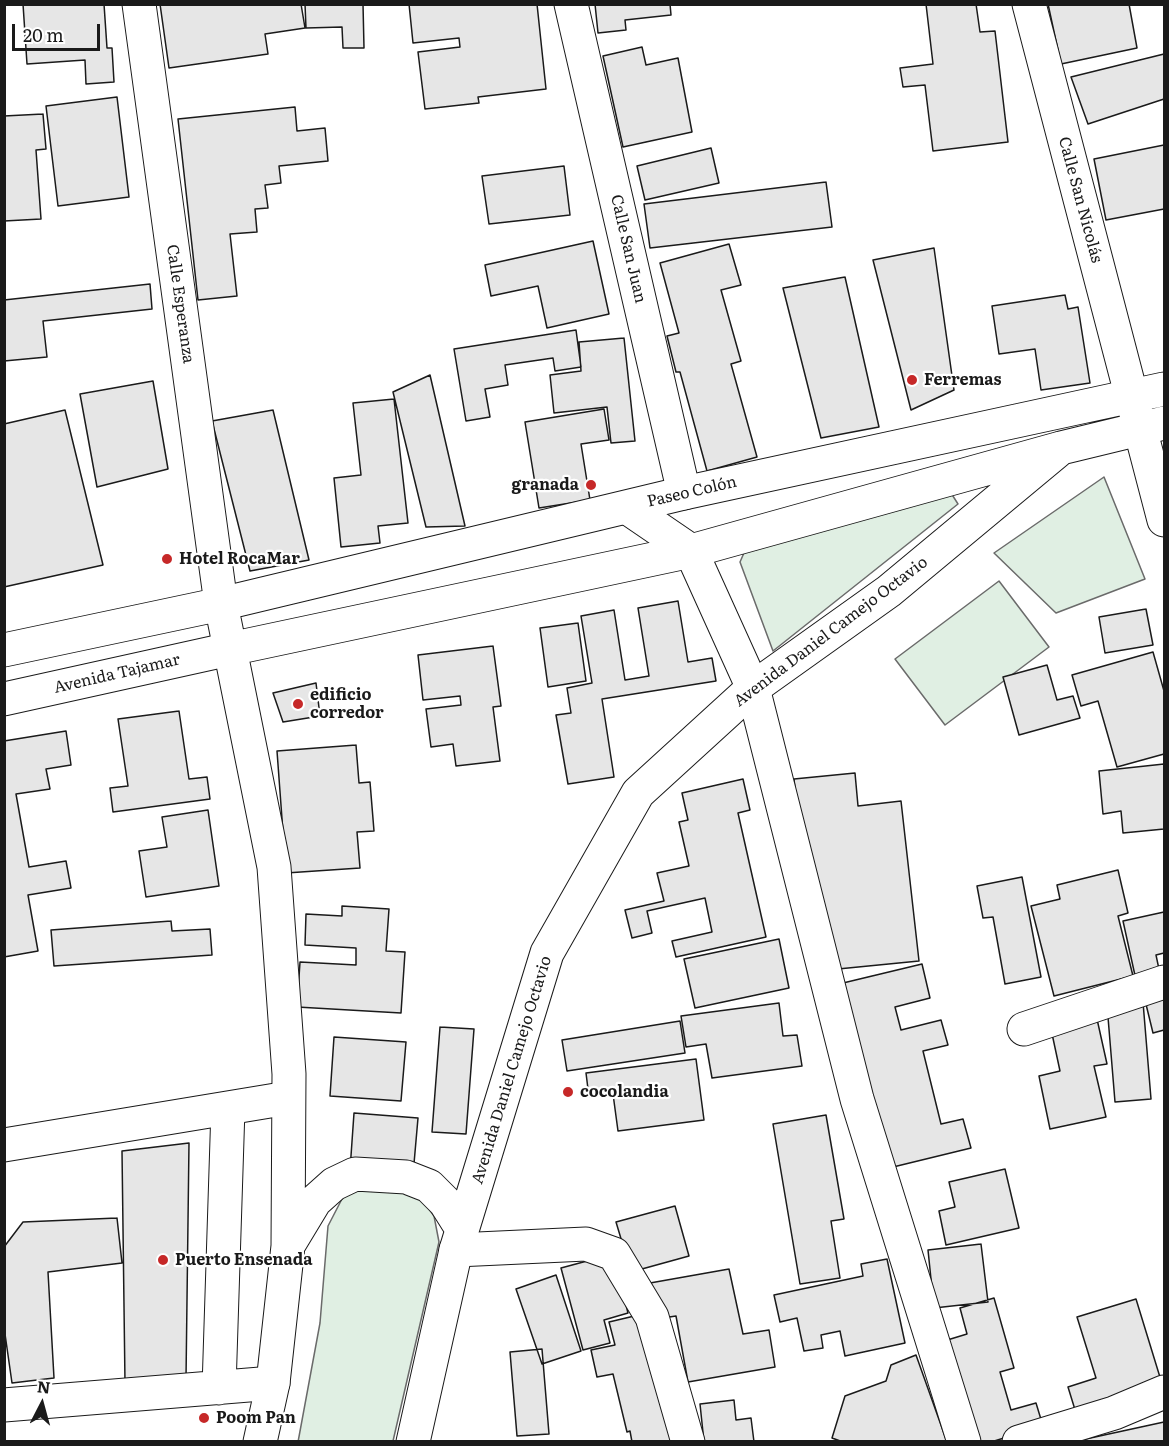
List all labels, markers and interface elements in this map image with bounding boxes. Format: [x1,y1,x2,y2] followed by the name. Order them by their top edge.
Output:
[15,12,104,50] scale bar
[23,21,64,48] text: 20 m
[1054,135,1106,265] street label: Calle San Nicolás
[606,193,650,305] street label: Calle San Juan
[162,243,198,365] street label: Calle Esperanza
[924,370,1001,390] place label: Ferremas
[905,373,919,387] marker: Ferremas
[645,472,739,512] street label: Paseo Colón
[512,475,579,495] place label: granada
[584,478,598,492] marker: granada
[179,549,300,569] place label: Hotel RocaMar
[160,552,174,566] marker: Hotel RocaMar
[730,553,932,711] street label: Avenida Daniel Camejo Octavio
[52,650,182,698] street label: Avenida Tajamar
[310,685,384,723] place label: edificio corredor
[291,697,305,711] marker: edificio corredor
[468,954,556,1186] street label: Avenida Daniel Camejo Octavio
[580,1082,669,1102] place label: cocolandia
[561,1085,575,1099] marker: cocolandia
[175,1250,312,1270] place label: Puerto Ensenada
[156,1253,170,1267] marker: Puerto Ensenada
[36,1373,52,1399] text: N
[12,1374,72,1434] north arrow
[216,1408,296,1428] place label: Poom Pan
[197,1411,211,1425] marker: Poom Pan

